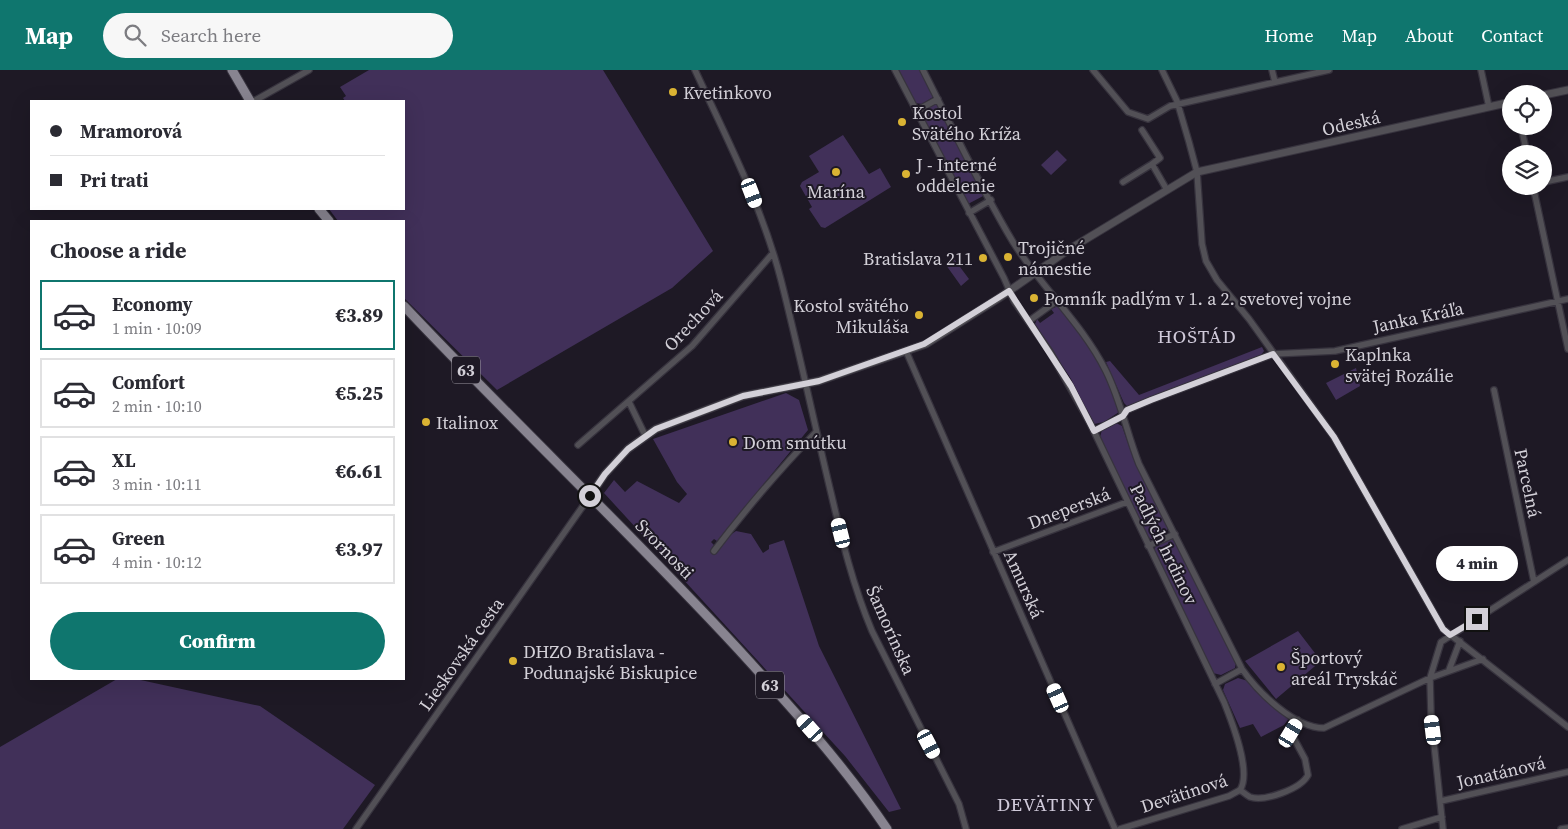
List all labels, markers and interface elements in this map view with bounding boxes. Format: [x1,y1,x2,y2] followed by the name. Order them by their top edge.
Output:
[103,13,453,58] search box
[25,19,73,52] text: Map
[121,21,149,49] icon: search
[161,22,261,48] text: Search here
[1265,23,1314,48] text: Home
[1342,23,1377,48] text: Map
[1405,23,1453,48] text: About
[1481,23,1543,48] text: Contact
[683,80,772,105] place label: Kvetinkovo
[1502,85,1552,195] map controls
[1502,85,1552,135] button: locate
[667,86,679,98] marker: Kvetinkovo
[912,100,1022,146] place label: Kostol Svätého Kríža
[1320,104,1383,142] street label: Odeská
[896,116,908,128] marker: Kostol Svätého Kríža
[80,118,182,144] text: Mramorová
[1502,145,1552,195] button: layers
[915,152,997,198] place label: J - Interné oddelenie
[830,166,842,178] marker: Marína
[80,167,149,193] text: Pri trati
[900,168,912,180] marker: J - Interné oddelenie
[739,176,764,210] car
[807,179,866,204] place label: Marína
[50,235,187,265] text: Choose a ride
[1018,235,1092,281] place label: Trojičné námestie
[863,246,973,271] place label: Bratislava 211
[1002,251,1014,263] marker: Trojičné námestie
[977,252,989,264] marker: Bratislava 211
[658,283,729,357] street label: Orechová
[1044,286,1351,311] place label: Pomník padlým v 1. a 2. svetovej vojne
[112,291,193,317] text: Economy
[1028,292,1040,304] marker: Pomník padlým v 1. a 2. svetovej vojne
[52,293,97,338] icon: car
[793,293,910,339] place label: Kostol svätého Mikuláša
[1369,295,1467,339] street label: Janka Kráľa
[335,302,383,328] text: €3.89
[913,309,925,321] marker: Kostol svätého Mikuláša
[112,317,202,339] text: 1 min · 10:09
[1157,323,1237,349] district label: HOŠTÁD
[1345,342,1454,388] place label: Kaplnka svätej Rozálie
[452,356,480,384] road number: 63
[1329,358,1341,370] marker: Kaplnka svätej Rozálie
[112,369,185,395] text: Comfort
[52,371,97,416] icon: car
[335,380,383,406] text: €5.25
[112,395,202,417] text: 2 min · 10:10
[436,410,499,435] place label: Italinox
[420,416,432,428] marker: Italinox
[743,430,847,455] place label: Dom smútku
[727,436,739,448] marker: Dom smútku
[1508,446,1548,521] street label: Parcelná
[112,447,135,473] text: XL
[52,449,97,494] icon: car
[335,458,383,484] text: €6.61
[112,473,202,495] text: 3 min · 10:11
[1124,480,1204,608] street label: Padlých hrdinov
[1024,481,1115,535] street label: Dneperská
[579,485,601,507] route start
[630,513,700,585] street label: Svornosti
[830,517,851,549] car
[112,525,165,551] text: Green
[52,527,97,572] icon: car
[335,536,383,562] text: €3.97
[998,546,1051,623] street label: Amurská
[1436,546,1518,582] callout: 4 min
[112,551,202,573] text: 4 min · 10:12
[1456,552,1498,574] text: 4 min
[860,582,922,679] street label: Šamorínska
[413,592,510,716] street label: Lieskovská cesta
[1466,608,1488,630] route end
[50,612,385,670] button: Confirm
[523,639,698,685] place label: DHZO Bratislava - Podunajské Biskupice
[1291,645,1398,691] place label: Športový areál Tryskáč
[507,655,519,667] marker: DHZO Bratislava - Podunajské Biskupice
[1275,661,1287,673] marker: Športový areál Tryskáč
[756,672,784,698] road number: 63
[1045,681,1070,715] car
[794,712,825,744] car
[1423,714,1442,746] car
[1276,716,1305,750] car
[915,727,942,761] car
[1453,750,1548,795] street label: Jonatánová
[1137,767,1231,819] street label: Devätinová
[997,791,1095,817] district label: DEVÄTINY

